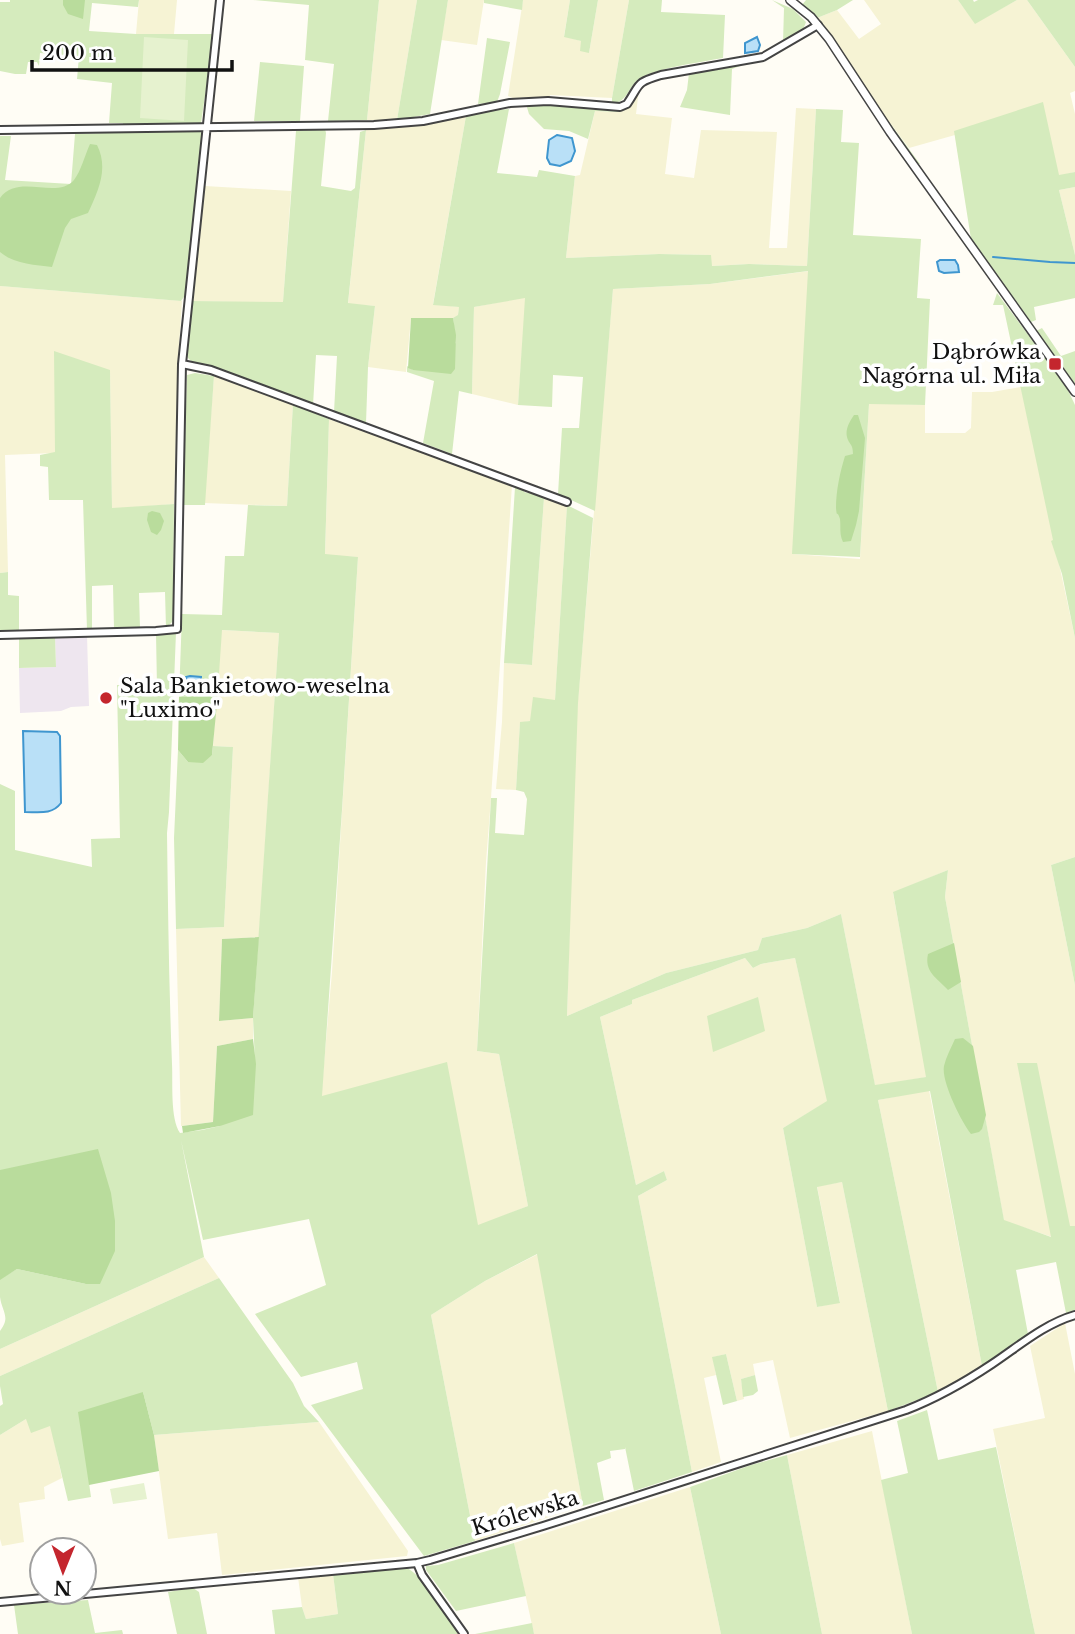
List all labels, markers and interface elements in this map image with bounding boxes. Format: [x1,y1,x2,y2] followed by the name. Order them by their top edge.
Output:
[32,28,231,72] scale bar
[42,40,114,66] text: 200 m
[862,339,1041,389] place label: Dąbrówka Nagórna ul. Miła
[1047,356,1063,372] marker: Dąbrówka Nagórna ul. Miła
[120,673,390,723] place label: Sala Bankietowo-weselna "Luximo"
[98,690,114,706] marker: Sala Bankietowo-weselna "Luximo"
[468,1484,582,1542] street label: Królewska
[28,1536,98,1606] north arrow
[53,1576,72,1599] text: N

